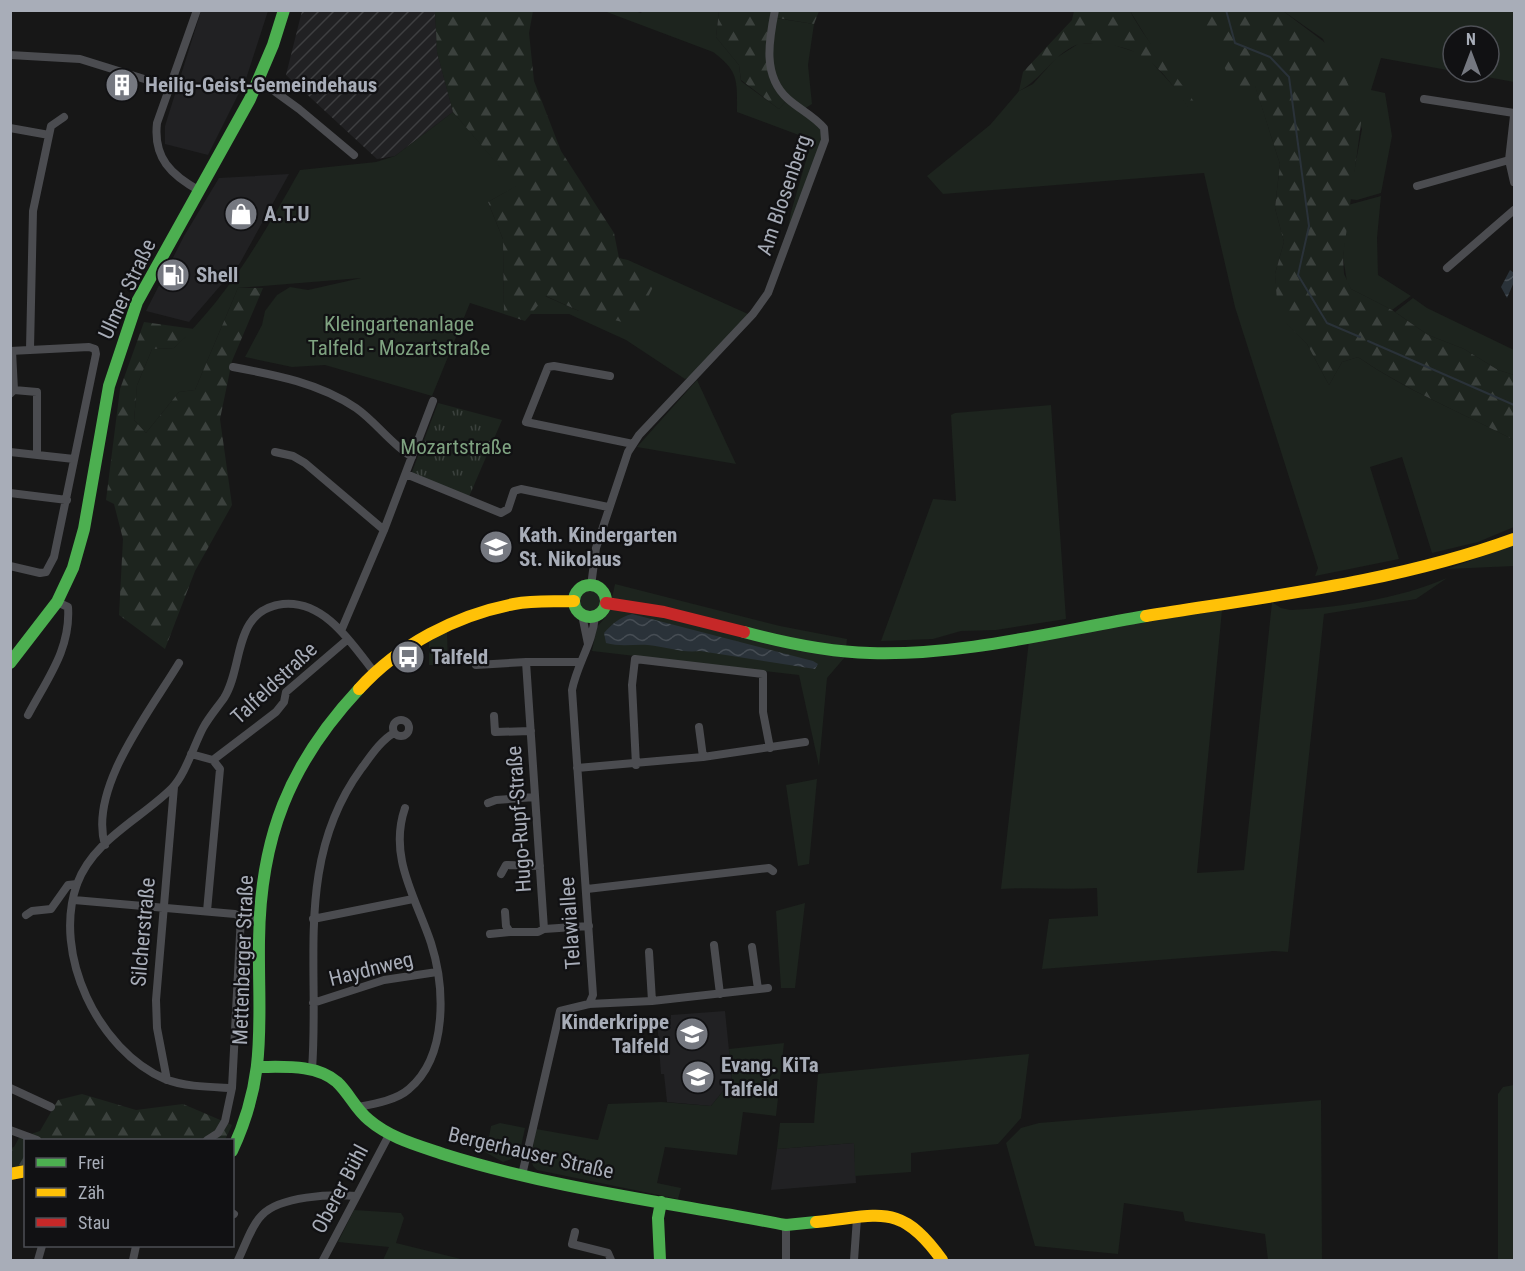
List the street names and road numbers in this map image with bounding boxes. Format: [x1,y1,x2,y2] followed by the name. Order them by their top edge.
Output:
[752,132,816,258] street label: Am Blosenberg
[93,235,161,343] street label: Ulmer Straße
[226,637,322,729] street label: Talfeldstraße
[502,745,536,893] street label: Hugo-Rupf-Straße
[228,875,258,1045] street label: Mettenberger Straße
[126,876,160,987] street label: Silcherstraße
[555,876,585,970] street label: Telawiallee
[326,947,416,991] street label: Haydnweg
[446,1122,616,1184] street label: Bergerhauser Straße
[307,1141,373,1237] street label: Oberer Bühl

